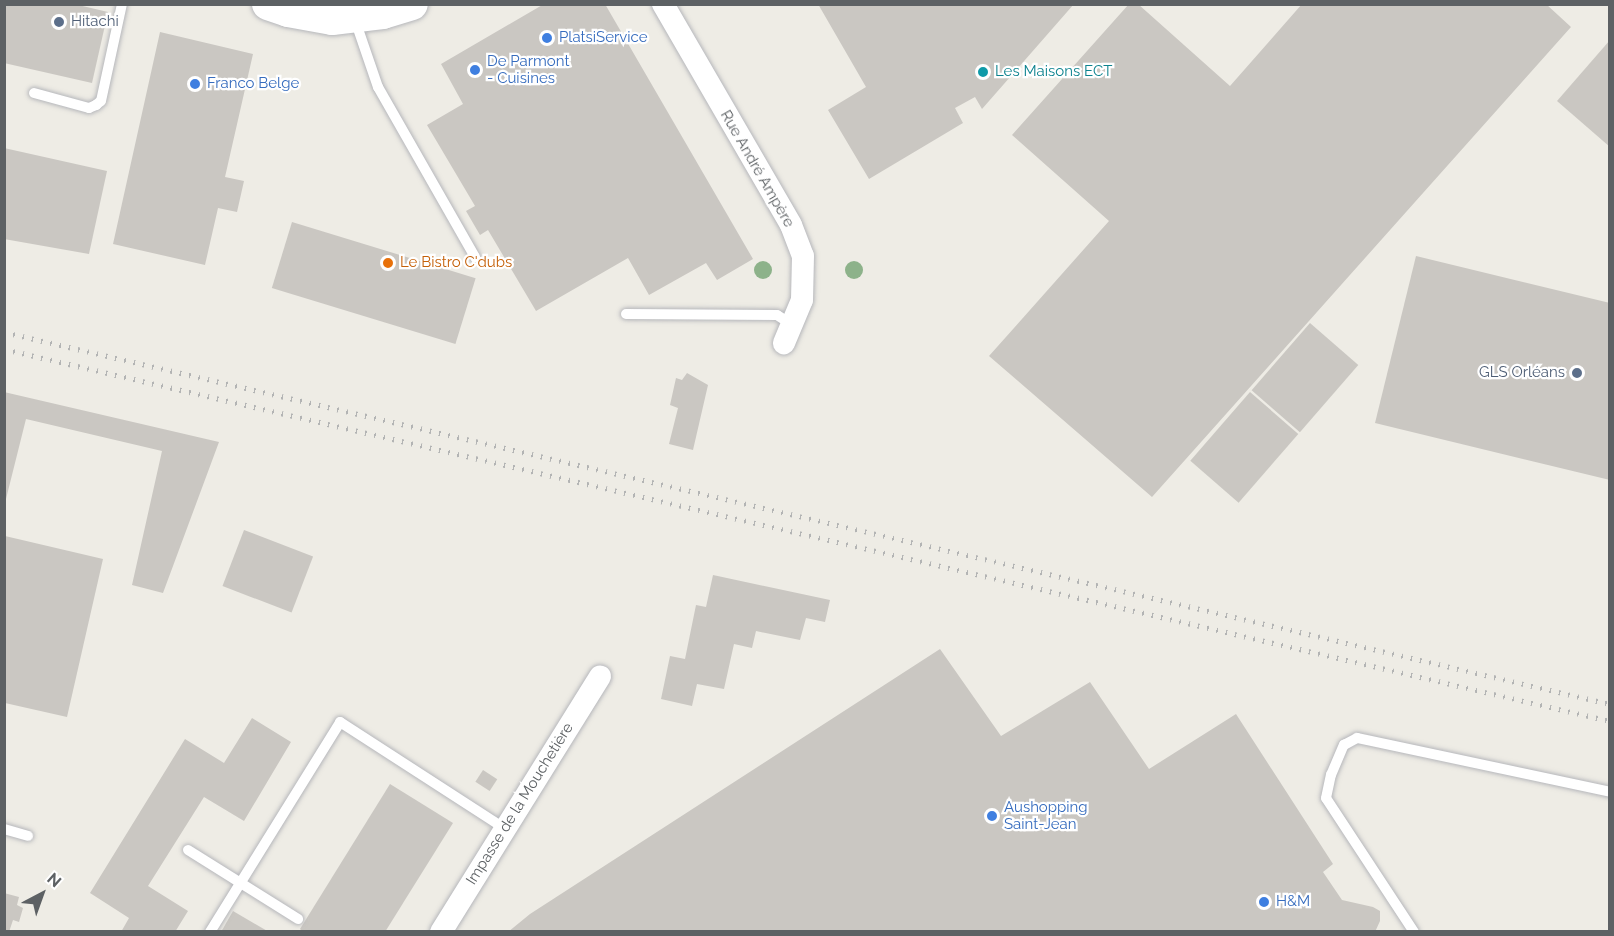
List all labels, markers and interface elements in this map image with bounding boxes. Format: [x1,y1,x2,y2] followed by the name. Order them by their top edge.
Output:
[71,13,119,31] place label: Hitachi
[52,15,66,29] marker: Hitachi
[559,29,647,47] place label: PlatsiService
[540,31,554,45] marker: PlatsiService
[487,52,569,87] place label: De Parmont - Cuisines
[468,63,482,77] marker: De Parmont - Cuisines
[995,63,1112,81] place label: Les Maisons ECT
[976,65,990,79] marker: Les Maisons ECT
[207,75,299,93] place label: Franco Belge
[188,77,202,91] marker: Franco Belge
[716,107,798,231] street label: Rue André Ampère
[400,254,512,272] place label: Le Bistro C'dubs
[381,256,395,270] marker: Le Bistro C'dubs
[1479,364,1565,382] place label: GLS Orléans
[1570,366,1584,380] marker: GLS Orléans
[463,720,577,888] street label: Impasse de la Mouchetière
[1004,798,1088,833] place label: Aushopping Saint-Jean
[985,809,999,823] marker: Aushopping Saint-Jean
[12,864,72,924] north arrow
[43,869,65,891] text: N
[1276,893,1310,911] place label: H&M
[1257,895,1271,909] marker: H&M

